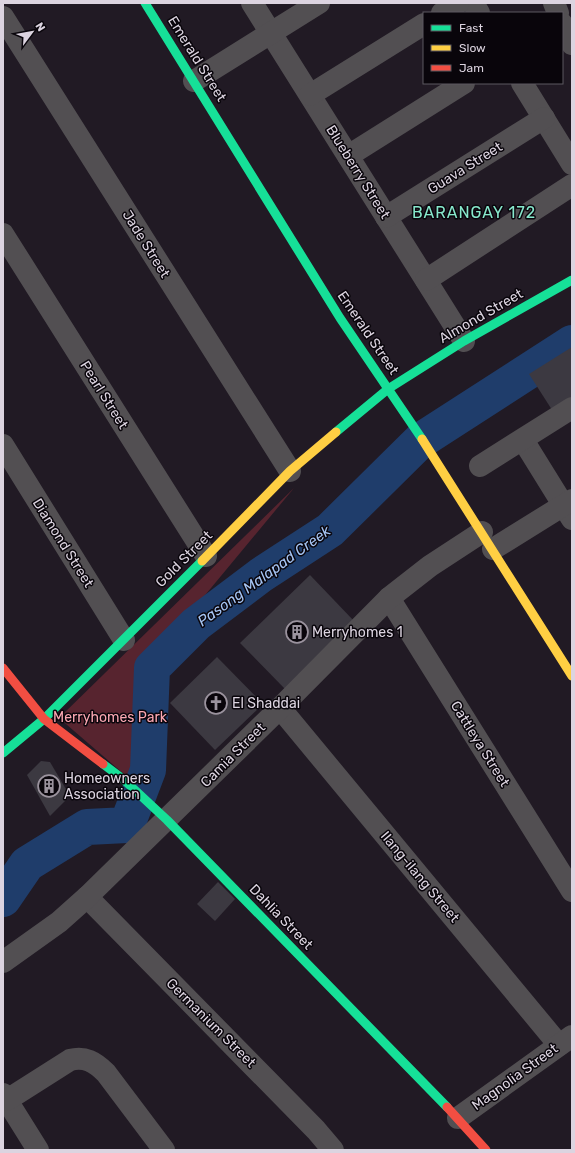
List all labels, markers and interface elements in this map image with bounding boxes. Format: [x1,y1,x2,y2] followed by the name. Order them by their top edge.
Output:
[12,12,52,52] north arrow
[423,12,563,84] legend
[164,13,230,105] street label: Emerald Street
[32,20,48,34] text: N
[459,21,483,35] text: Fast
[459,41,486,55] text: Slow
[459,61,484,75] text: Jam
[322,122,394,222] street label: Blueberry Street
[425,138,506,198] street label: Guava Street
[412,203,536,222] district label: BARANGAY 172
[118,207,174,281] street label: Jade Street
[436,285,526,347] street label: Almond Street
[334,288,403,379] street label: Emerald Street
[76,358,132,433] street label: Pearl Street
[29,495,98,591] street label: Diamond Street
[194,522,334,630] water label: Pasong Malapad Creek
[152,527,216,591] street label: Gold Street
[284,619,310,645] building icon: Merryhomes 1
[312,624,403,641] place label: Merryhomes 1
[203,690,229,716] church icon: El Shaddai
[232,695,300,712] place label: El Shaddai
[447,698,513,790] street label: Cattleya Street
[53,709,168,726] park label: Merryhomes Park
[197,719,269,791] street label: Camia Street
[64,770,150,803] place label: Homeowners Association
[36,773,62,799] building icon: Homeowners Association
[377,828,463,926] street label: Ilang-ilang Street
[246,881,317,954] street label: Dahlia Street
[163,975,260,1072] street label: Germanium Street
[469,1040,562,1114] street label: Magnolia Street

